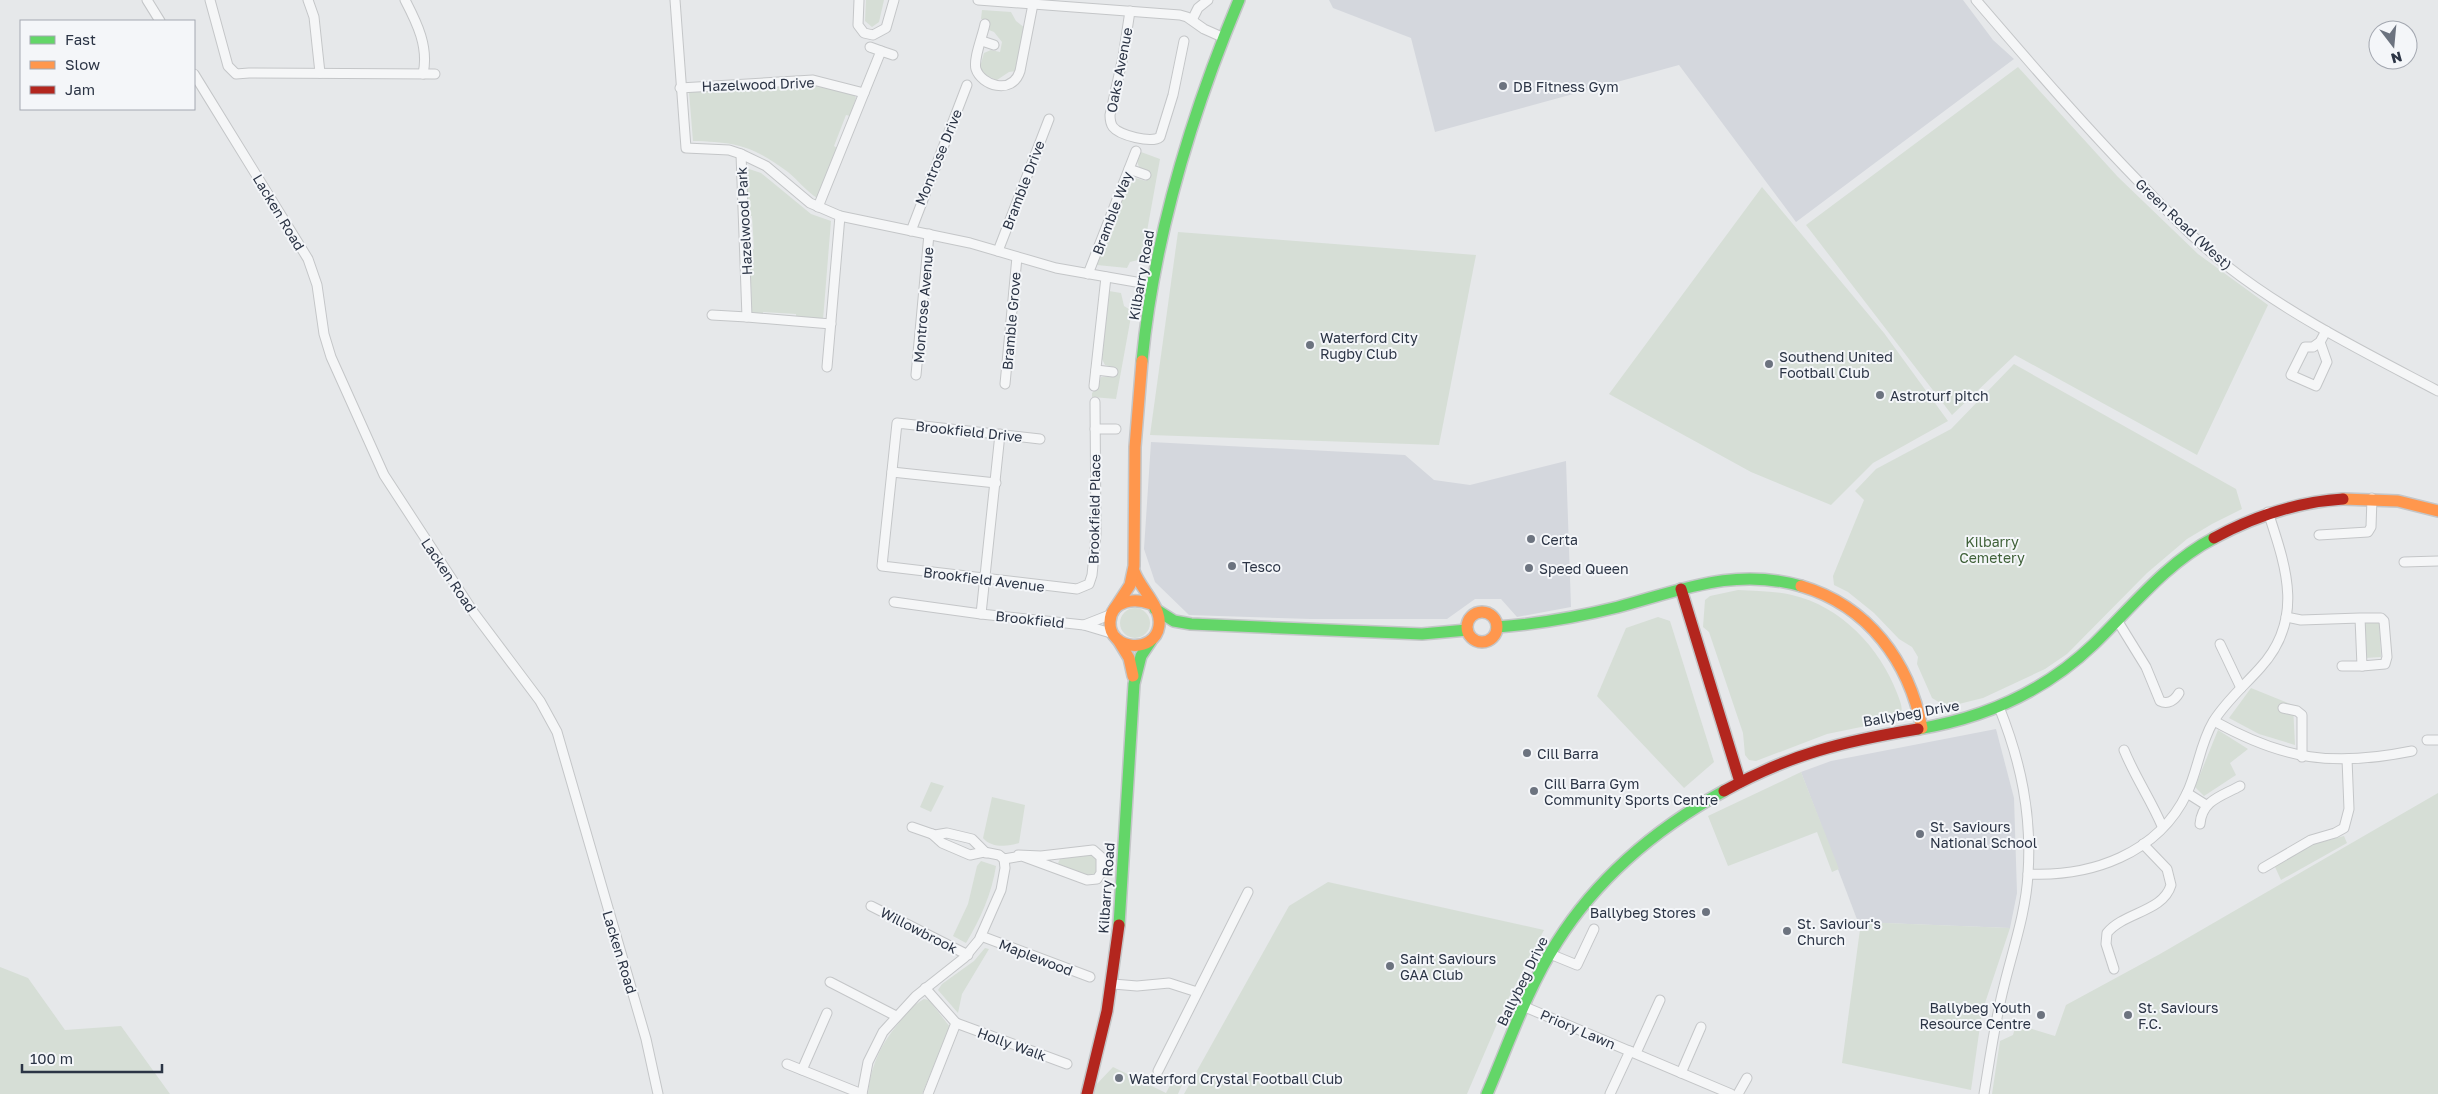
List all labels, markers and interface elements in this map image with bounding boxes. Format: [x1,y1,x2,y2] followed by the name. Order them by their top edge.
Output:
[20,20,195,110] legend
[2368,20,2418,70] north arrow
[1102,26,1136,114] street label: Oaks Avenue
[65,30,96,48] text: Fast
[2389,48,2404,68] text: N
[65,55,100,73] text: Slow
[701,74,815,94] street label: Hazelwood Drive
[1513,78,1619,95] place label: DB Fitness Gym
[65,80,95,98] text: Jam
[1497,80,1509,92] marker: DB Fitness Gym
[911,107,965,207] street label: Montrose Drive
[998,138,1048,232] street label: Bramble Drive
[733,166,755,276] street label: Hazelwood Park
[1088,169,1136,257] street label: Bramble Way
[250,171,308,253] street label: Lacken Road
[2132,175,2236,273] street label: Green Road (West)
[1125,229,1157,321] street label: Kilbarry Road
[909,246,937,364] street label: Montrose Avenue
[998,271,1024,371] street label: Bramble Grove
[1320,329,1418,362] place label: Waterford City Rugby Club
[1304,339,1316,351] marker: Waterford City Rugby Club
[1779,348,1893,381] place label: Southend United Football Club
[1763,358,1775,370] marker: Southend United Football Club
[1890,387,1989,404] place label: Astroturf pitch
[1874,389,1886,401] marker: Astroturf pitch
[915,417,1023,445] street label: Brookfield Drive
[1085,454,1103,564] street label: Brookfield Place
[1541,531,1578,548] place label: Certa
[1525,533,1537,545] marker: Certa
[1959,533,2025,566] park label: Kilbarry Cemetery
[418,535,480,615] street label: Lacken Road
[1242,558,1281,575] place label: Tesco
[1226,560,1238,572] marker: Tesco
[1539,560,1629,577] place label: Speed Queen
[1523,562,1535,574] marker: Speed Queen
[922,563,1046,595] street label: Brookfield Avenue
[995,607,1065,631] street label: Brookfield
[1862,696,1960,730] street label: Ballybeg Drive
[1537,745,1599,762] place label: Cill Barra
[1521,747,1533,759] marker: Cill Barra
[1544,775,1718,808] place label: Cill Barra Gym Community Sports Centre
[1528,785,1540,797] marker: Cill Barra Gym Community Sports Centre
[1930,818,2037,851] place label: St. Saviours National School
[1914,828,1926,840] marker: St. Saviours National School
[1094,842,1118,934] street label: Kilbarry Road
[878,903,960,957] street label: Willowbrook
[1590,904,1696,921] place label: Ballybeg Stores
[1700,906,1712,918] marker: Ballybeg Stores
[599,908,641,996] street label: Lacken Road
[1797,915,1881,948] place label: St. Saviour's Church
[1781,925,1793,937] marker: St. Saviour's Church
[1493,934,1551,1028] street label: Ballybeg Drive
[997,935,1075,979] street label: Maplewood
[1400,950,1496,983] place label: Saint Saviours GAA Club
[1384,960,1396,972] marker: Saint Saviours GAA Club
[1919,999,2031,1032] place label: Ballybeg Youth Resource Centre
[2138,999,2218,1032] place label: St. Saviours F.C.
[1538,1006,1618,1052] street label: Priory Lawn
[2035,1009,2047,1021] marker: Ballybeg Youth Resource Centre
[2122,1009,2134,1021] marker: St. Saviours F.C.
[975,1024,1049,1064] street label: Holly Walk
[22,1042,162,1074] scale bar
[30,1049,73,1067] text: 100 m
[1129,1070,1343,1087] place label: Waterford Crystal Football Club
[1113,1072,1125,1084] marker: Waterford Crystal Football Club

